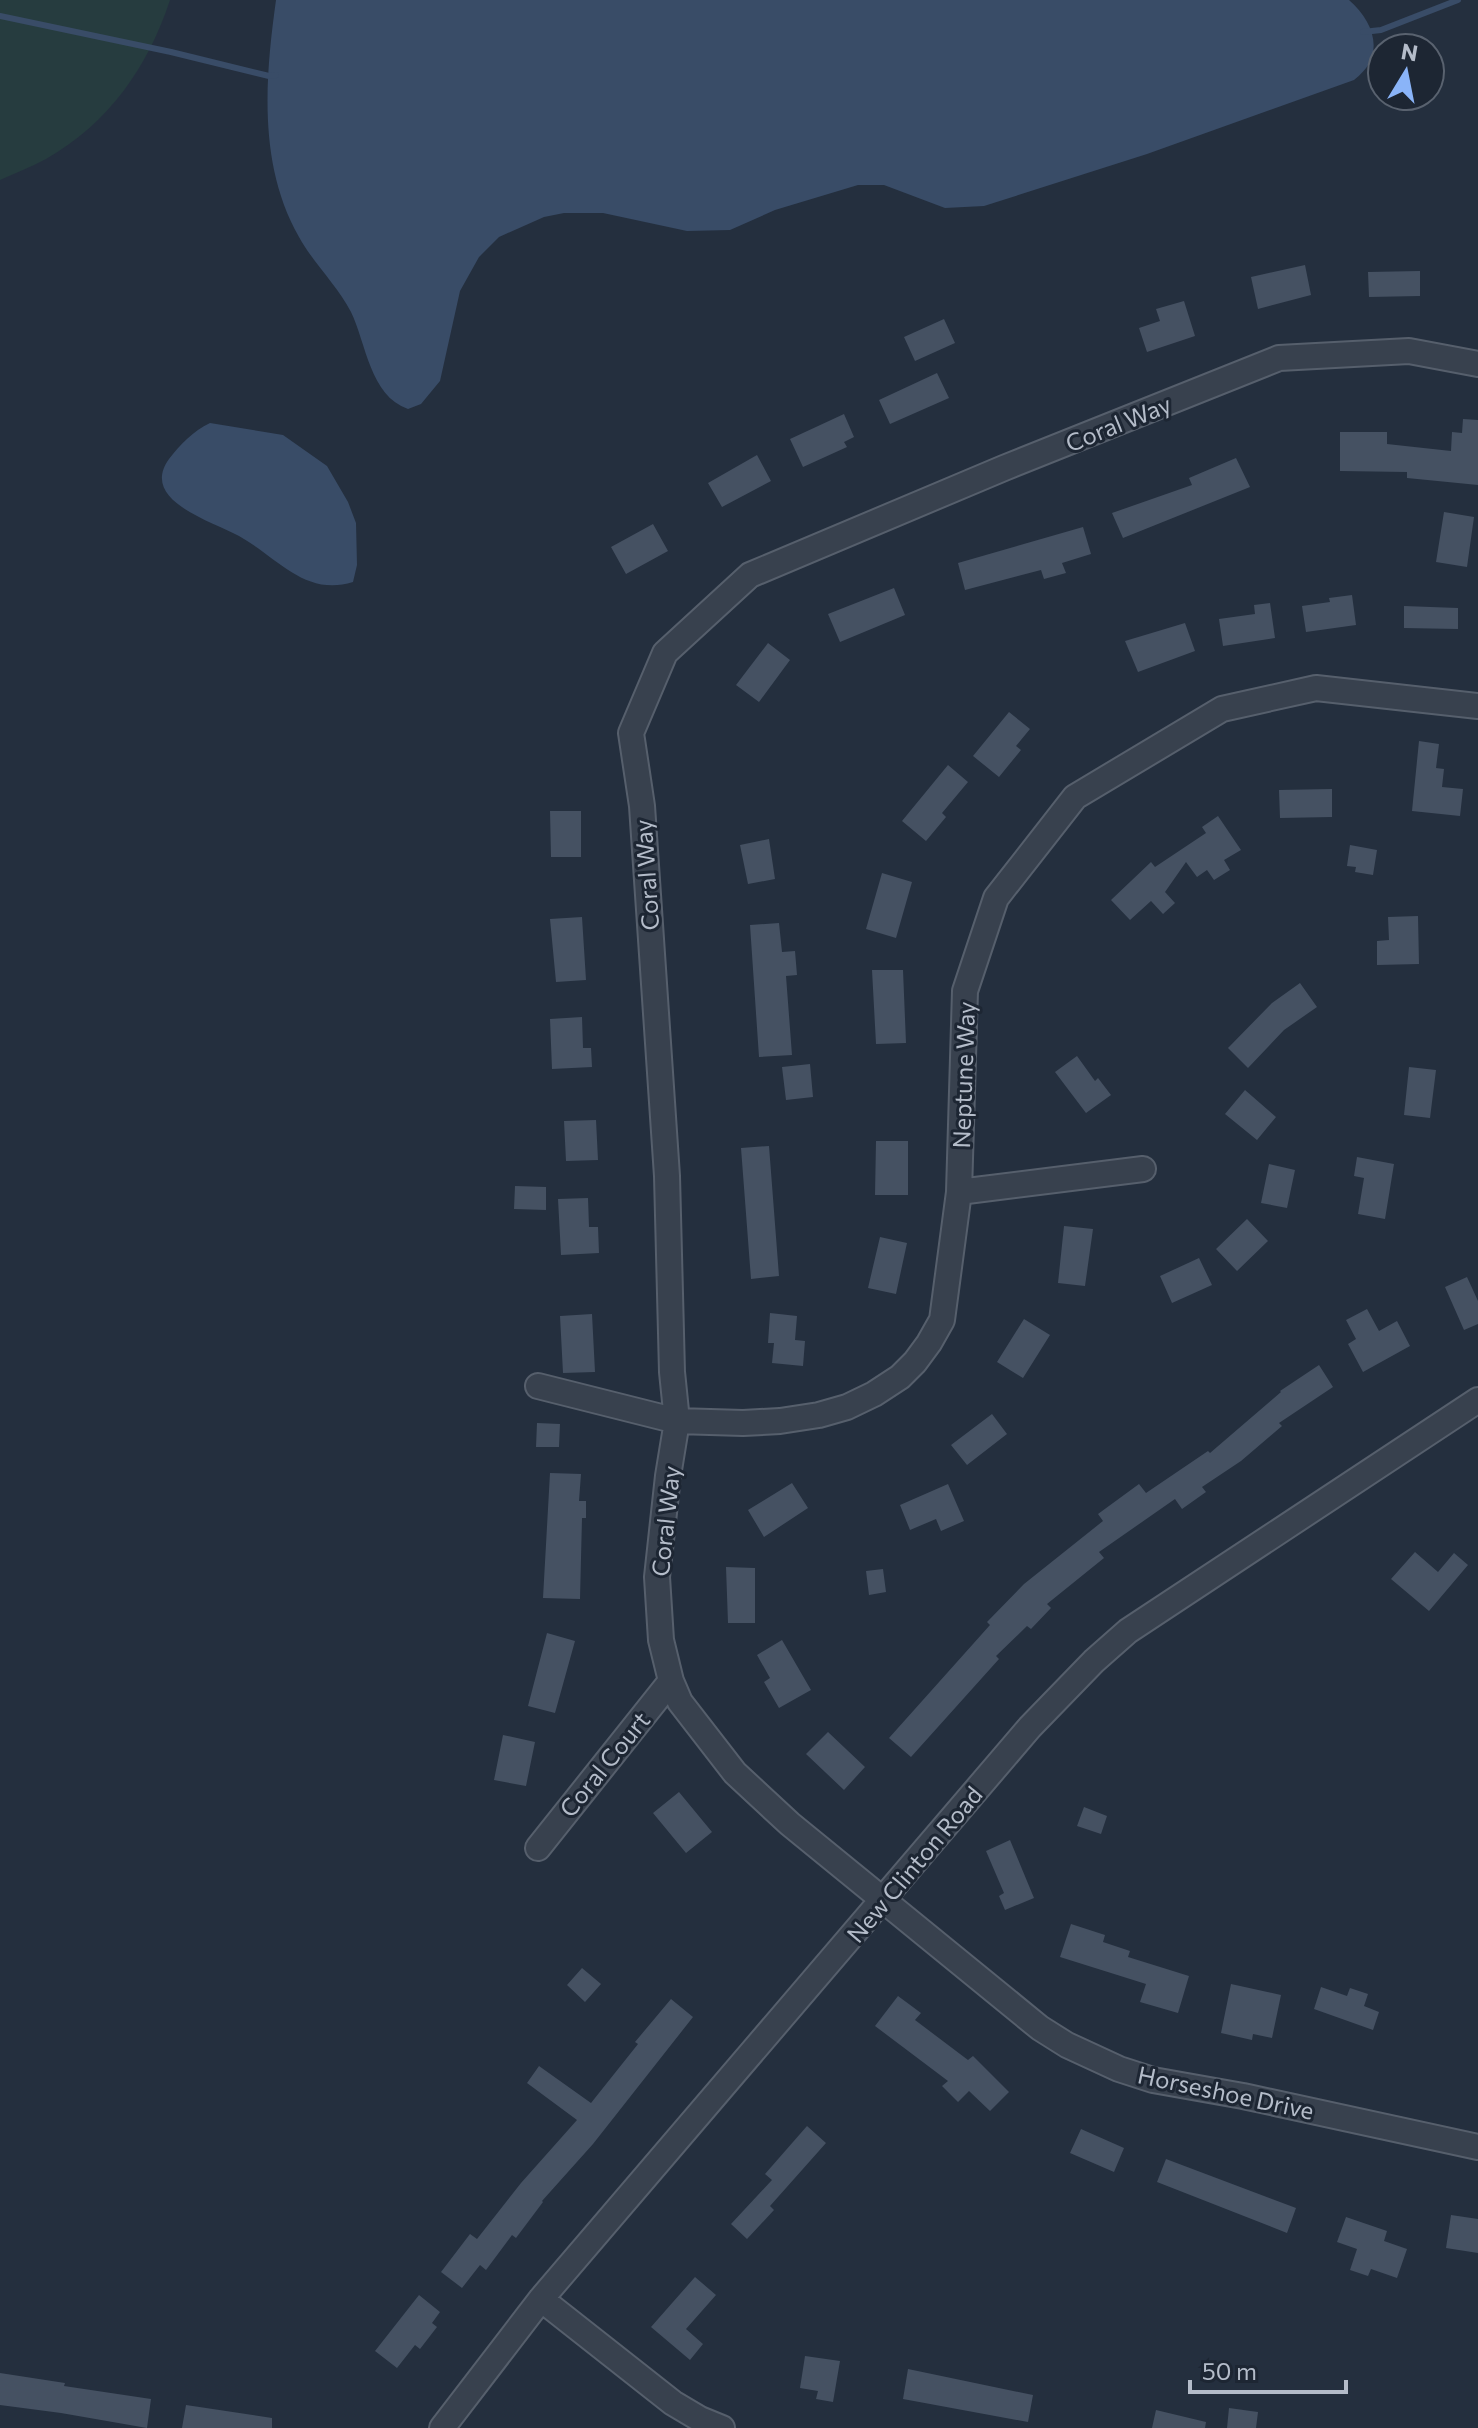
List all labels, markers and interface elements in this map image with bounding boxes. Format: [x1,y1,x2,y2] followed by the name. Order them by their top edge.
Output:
[1366,32,1446,112] north arrow
[1399,37,1420,67] text: N
[1061,389,1175,457] street label: Coral Way
[628,818,664,932] street label: Coral Way
[946,1001,980,1149] street label: Neptune Way
[645,1464,685,1578] street label: Coral Way
[553,1705,655,1822] street label: Coral Court
[840,1780,988,1948] street label: New Clinton Road
[1135,2059,1317,2125] street label: Horseshoe Drive
[1190,2344,1346,2394] scale bar
[1202,2356,1257,2385] text: 50 m

